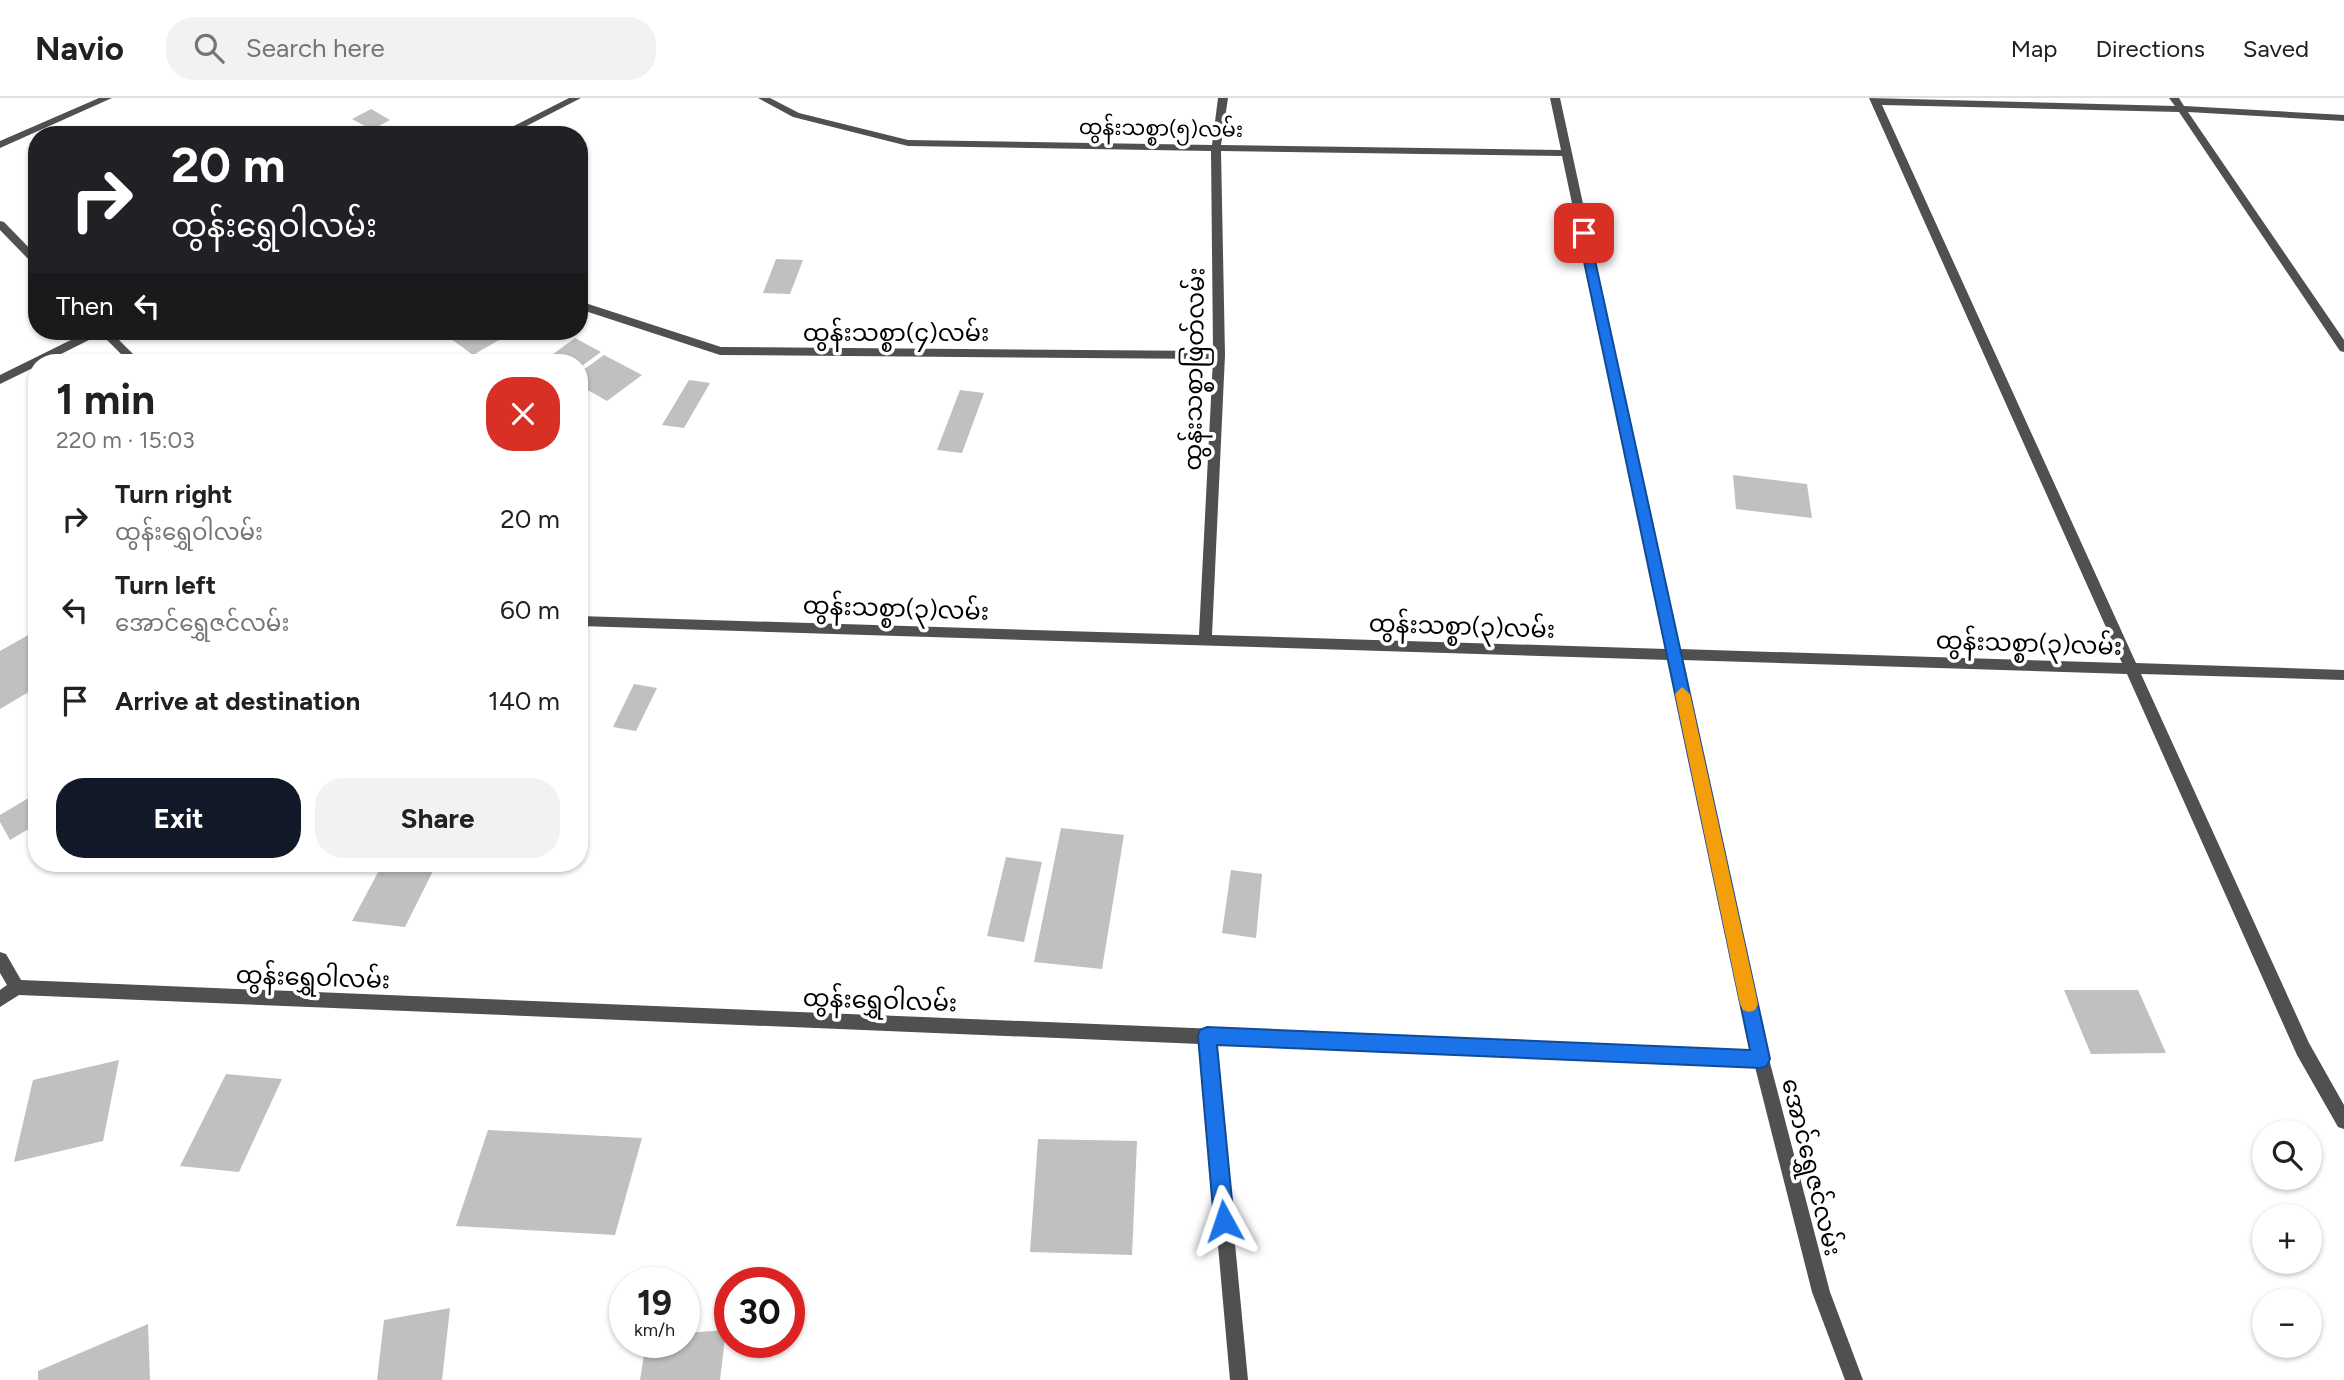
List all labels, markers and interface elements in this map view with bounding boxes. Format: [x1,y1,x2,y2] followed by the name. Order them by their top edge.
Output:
[166,17,656,80] search box
[35,29,124,68] text: Navio
[190,29,228,67] icon: search
[246,32,385,64] text: Search here
[2011,34,2057,63] text: Map
[2095,34,2205,63] text: Directions
[2243,34,2309,63] text: Saved
[1079,111,1243,147] street label: ထွန်းသစ္စာ(၅)လမ်း
[171,135,286,194] text: 20 m
[56,154,147,245] icon: right
[1554,203,1614,263] pin
[171,207,377,245] text: ထွန်းရွှေဝါလမ်း
[1565,214,1603,252] icon: arrive
[1177,267,1216,471] street label: ထွန်းသစ္စာဖြတ်လမ်း
[128,287,166,325] icon: left
[56,290,114,322] text: Then
[803,317,989,352] street label: ထွန်းသစ္စာ(၄)လမ်း
[56,374,155,425] text: 1 min
[486,377,560,451] button: close
[56,426,195,454] text: 220 m · 15:03
[115,478,232,510] text: Turn right
[56,500,94,538] icon: right
[500,503,560,535] text: 20 m
[115,518,263,546] text: ထွန်းရွှေဝါလမ်း
[115,569,216,601] text: Turn left
[802,589,990,631] street label: ထွန်းသစ္စာ(၃)လမ်း
[56,591,94,629] icon: left
[500,594,560,626] text: 60 m
[1368,607,1556,649] street label: ထွန်းသစ္စာ(၃)လမ်း
[115,609,289,637] text: အောင်ရွှေဇင်လမ်း
[1935,624,2123,666] street label: ထွန်းသစ္စာ(၃)လမ်း
[56,682,94,720] icon: arrive
[115,685,360,717] text: Arrive at destination
[488,685,560,717] text: 140 m
[56,778,301,858] button: Exit
[315,778,560,858] button: Share
[235,959,391,999] street label: ထွန်းရွှေဝါလမ်း
[802,982,958,1022] street label: ထွန်းရွှေဝါလမ်း
[1771,1075,1849,1260] street label: အောင်ရွှေဇင်လမ်း
[2252,1120,2322,1358] map controls
[2252,1120,2322,1190] button: search
[1187,1184,1261,1258] position arrow
[2252,1204,2322,1274] button: +
[714,1267,805,1358] speed limit sign: 30
[637,1282,672,1324] text: 19
[2252,1288,2322,1358] button: −
[634,1319,675,1341] text: km/h

